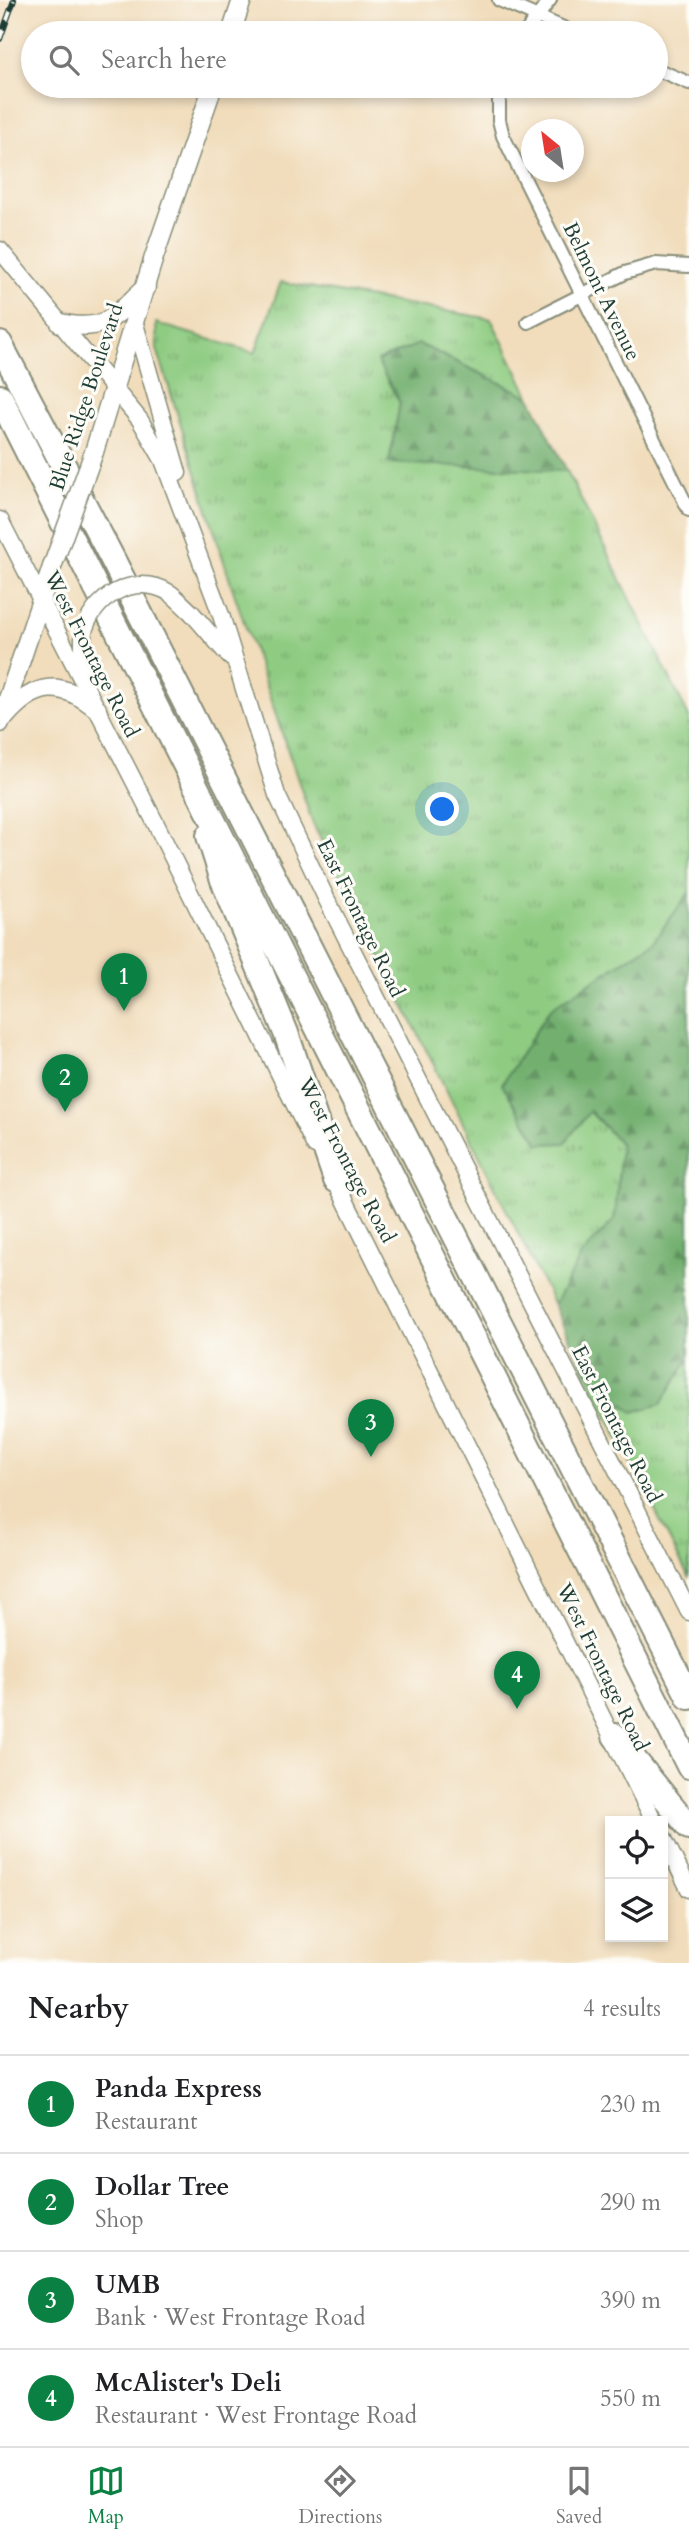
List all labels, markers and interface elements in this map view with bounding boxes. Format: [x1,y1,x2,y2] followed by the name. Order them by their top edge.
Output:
[21,21,668,98] search box
[45,41,83,79] icon: search
[101,42,227,77] text: Search here
[521,119,584,182] north arrow
[556,217,648,365] street label: Belmont Avenue
[42,300,130,495] street label: Blue Ridge Boulevard
[36,565,146,743] street label: West Frontage Road
[425,792,459,826] your location
[310,834,412,1002] street label: East Frontage Road
[101,953,147,1011] pin: 1
[42,1054,88,1112] pin: 2
[290,1071,402,1248] street label: West Frontage Road
[564,1341,669,1508] street label: East Frontage Road
[348,1399,394,1457] pin: 3
[549,1577,656,1756] street label: West Frontage Road
[494,1651,540,1709] pin: 4
[605,1816,668,1942] map controls
[605,1816,668,1879] button: locate
[605,1879,668,1942] button: layers
[28,1988,129,2029] text: Nearby
[583,1993,661,2024] text: 4 results
[95,2071,262,2106] text: Panda Express
[45,2089,57,2120] text: 1
[600,2089,661,2120] text: 230 m
[95,2106,198,2137] text: Restaurant
[95,2169,229,2204] text: Dollar Tree
[45,2187,57,2218] text: 2
[600,2187,661,2218] text: 290 m
[95,2204,144,2235] text: Shop
[95,2267,160,2302] text: UMB
[45,2285,57,2316] text: 3
[600,2285,661,2316] text: 390 m
[95,2302,365,2333] text: Bank · West Frontage Road
[95,2365,282,2400] text: McAlister's Deli
[45,2383,57,2414] text: 4
[600,2383,661,2414] text: 550 m
[95,2400,417,2431] text: Restaurant · West Frontage Road
[87,2462,125,2530] tab: Map
[299,2462,382,2530] tab: Directions
[556,2462,602,2530] tab: Saved

